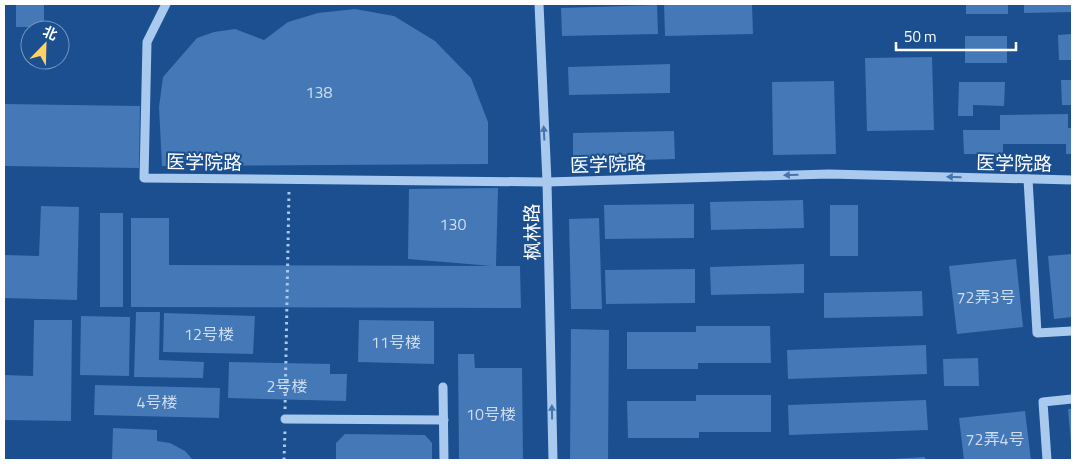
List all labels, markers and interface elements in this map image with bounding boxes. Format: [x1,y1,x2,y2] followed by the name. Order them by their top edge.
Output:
[20,20,70,70] north arrow
[40,20,61,45] text: 北
[896,20,1016,52] scale bar
[904,25,937,48] text: 50 m
[306,80,332,104] house number: 138
[540,125,548,141] one-way arrow
[166,146,242,177] street label: 医学院路
[976,147,1052,178] street label: 医学院路
[569,148,646,179] street label: 医学院路
[783,172,799,180] one-way arrow
[945,173,961,181] one-way arrow
[517,203,546,261] street label: 枫林路
[440,212,466,236] house number: 130
[957,285,1015,309] house number: 72弄3号
[184,322,234,346] house number: 12号楼
[371,330,421,354] house number: 11号楼
[267,374,307,398] house number: 2号楼
[137,390,177,414] house number: 4号楼
[466,402,516,426] house number: 10号楼
[548,403,556,419] one-way arrow
[966,427,1024,451] house number: 72弄4号

